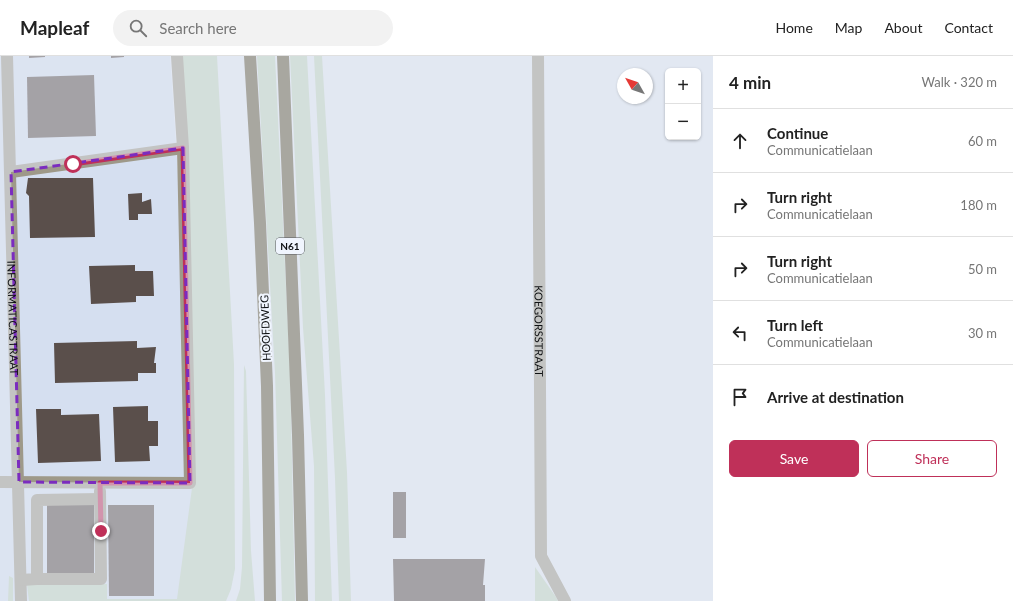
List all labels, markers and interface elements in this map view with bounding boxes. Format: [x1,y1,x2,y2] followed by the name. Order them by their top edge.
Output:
[113,10,393,46] search box
[20,16,89,39] text: Mapleaf
[127,17,149,39] icon: search
[159,19,237,37] text: Search here
[775,19,813,36] text: Home
[835,19,862,36] text: Map
[884,19,922,36] text: About
[944,19,993,36] text: Contact
[617,68,653,104] north arrow
[665,68,701,140] map controls
[665,68,701,104] button: +
[729,72,771,93] text: 4 min
[921,74,997,90] text: Walk · 320 m
[665,104,701,140] button: −
[767,124,828,142] text: Continue
[729,130,751,152] icon: ahead
[968,133,997,149] text: 60 m
[767,142,873,158] text: Communicatielaan
[64,155,82,173] route start
[767,188,832,206] text: Turn right
[729,194,751,216] icon: right
[960,197,997,213] text: 180 m
[767,206,873,222] text: Communicatielaan
[276,238,304,254] road number: N61
[767,252,832,270] text: Turn right
[729,258,751,280] icon: right
[6,260,22,376] street label: INFORMATICASTRAAT
[968,261,997,277] text: 50 m
[767,270,873,286] text: Communicatielaan
[533,285,546,377] street label: KOEGORSSTRAAT
[257,295,273,361] street label: HOOFDWEG
[767,316,823,334] text: Turn left
[729,322,751,344] icon: left
[968,325,997,341] text: 30 m
[767,334,873,350] text: Communicatielaan
[729,386,751,408] icon: arrive
[767,388,904,406] text: Arrive at destination
[729,440,859,477] button: Save
[867,440,997,477] button: Share
[92,522,110,540] route end

